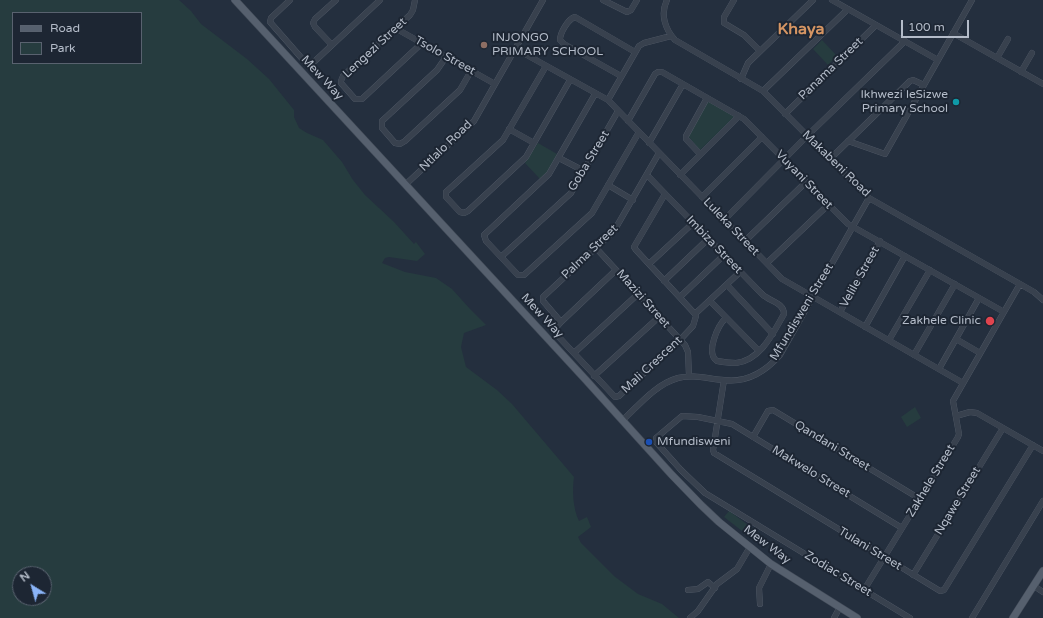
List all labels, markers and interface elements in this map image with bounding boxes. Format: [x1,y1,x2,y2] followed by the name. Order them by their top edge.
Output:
[12,12,142,64] legend
[903,12,971,38] scale bar
[340,15,410,81] street label: Lengezi Street
[778,20,824,40] district label: Khaya
[908,20,945,34] text: 100 m
[50,21,80,35] text: Road
[492,31,603,59] place label: INJONGO PRIMARY SCHOOL
[412,33,478,79] street label: Tsolo Street
[796,35,866,103] street label: Panama Street
[479,40,489,50] marker: INJONGO PRIMARY SCHOOL
[50,41,76,55] text: Park
[298,53,346,103] street label: Mew Way
[861,88,948,116] place label: Ikhwezi leSizwe Primary School
[951,97,961,107] marker: Ikhwezi leSizwe Primary School
[417,117,475,175] street label: Ntlalo Road
[565,128,613,194] street label: Goba Street
[799,128,873,200] street label: Makabeni Road
[772,148,836,212] street label: Vuyani Street
[700,195,762,259] street label: Luleka Street
[683,213,745,277] street label: Imbiza Street
[559,222,621,282] street label: Palma Street
[837,244,883,310] street label: Velile Street
[767,261,837,363] street label: Mfundisweni Street
[613,267,673,331] street label: Mazizi Street
[518,291,566,341] street label: Mew Way
[902,314,981,328] place label: Zakhele Clinic
[984,315,996,327] marker: Zakhele Clinic
[619,333,685,397] street label: Mali Crescent
[792,418,872,474] street label: Qandani Street
[657,435,731,449] place label: Mfundisweni
[644,437,654,447] marker: Mfundisweni
[904,442,958,520] street label: Zakhele Street
[769,443,853,501] street label: Makwelo Street
[932,464,984,538] street label: Nqawe Street
[741,523,793,567] street label: Mew Way
[836,524,904,574] street label: Tulani Street
[802,548,874,600] street label: Zodiac Street
[12,566,52,606] north arrow
[18,569,33,585] text: N

